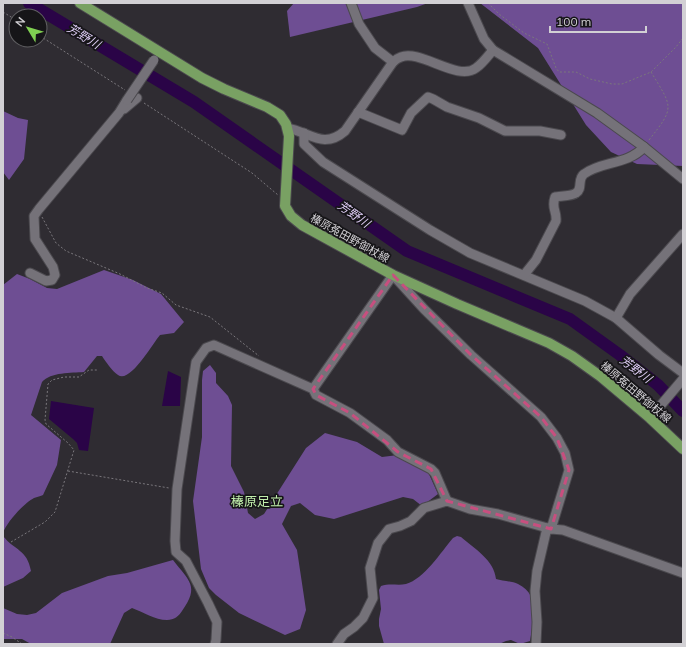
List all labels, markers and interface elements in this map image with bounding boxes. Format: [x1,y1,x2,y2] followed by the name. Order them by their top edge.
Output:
[8,8,48,48] north arrow
[550,8,646,34] scale bar
[12,14,28,29] text: N
[556,14,591,29] text: 100 m
[65,20,105,53] water label: 芳野川
[335,198,375,232] water label: 芳野川
[308,211,392,265] street label: 榛原菟田野御杖線
[617,352,656,387] water label: 芳野川
[598,358,674,426] street label: 榛原菟田野御杖線
[231,493,283,509] district label: 榛原足立

